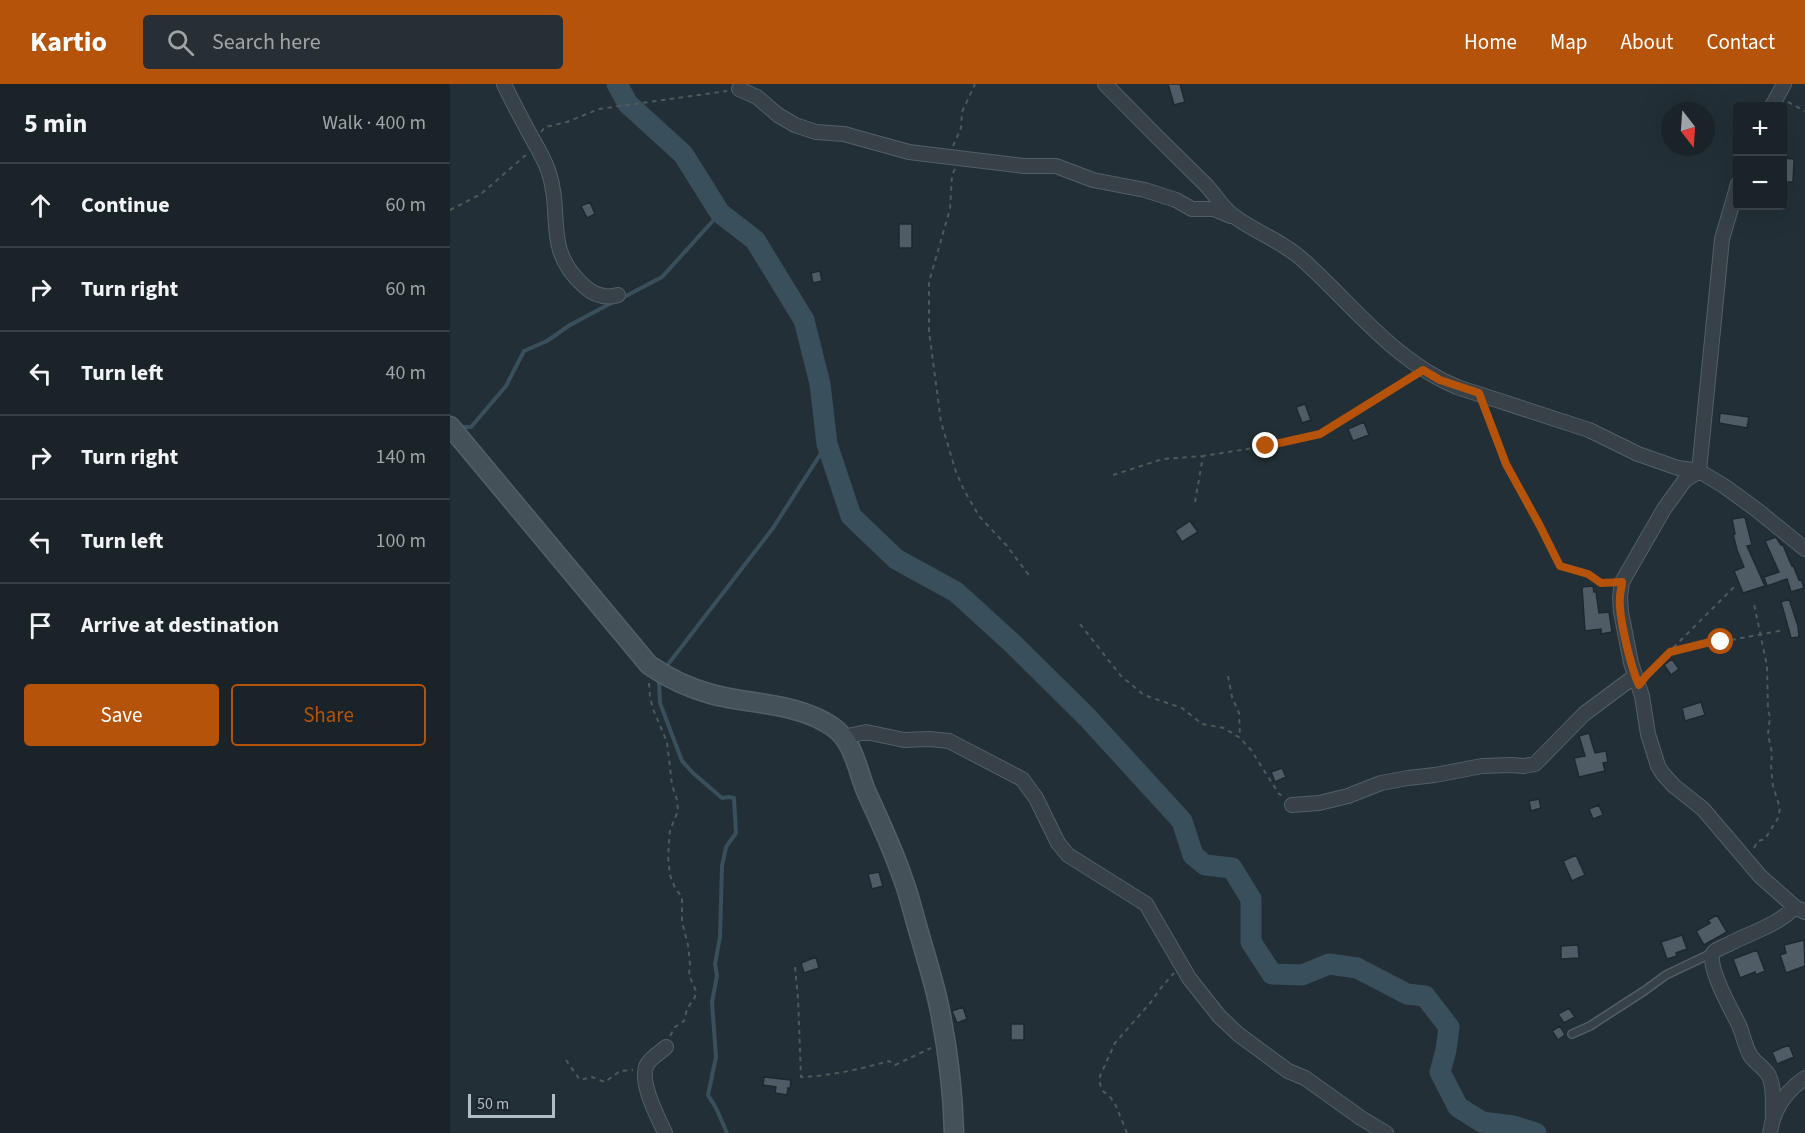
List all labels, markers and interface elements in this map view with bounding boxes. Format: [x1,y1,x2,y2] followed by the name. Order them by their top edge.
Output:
[143,15,563,69] search box
[30,22,107,62] text: Kartio
[164,26,197,59] icon: search
[212,26,321,58] text: Search here
[1464,27,1517,57] text: Home
[1550,27,1588,57] text: Map
[1621,27,1673,57] text: About
[1706,27,1775,57] text: Contact
[1661,102,1715,156] north arrow
[1733,102,1787,210] map controls
[1733,102,1787,156] button: +
[24,105,87,142] text: 5 min
[322,109,426,137] text: Walk · 400 m
[1733,156,1787,210] button: −
[24,189,57,222] icon: ahead
[81,189,170,221] text: Continue
[386,191,426,219] text: 60 m
[24,273,57,306] icon: right
[81,273,178,305] text: Turn right
[386,275,426,303] text: 60 m
[24,357,57,390] icon: left
[81,357,163,389] text: Turn left
[386,359,426,387] text: 40 m
[1252,432,1278,458] route end
[24,441,57,474] icon: right
[81,441,178,473] text: Turn right
[376,443,426,471] text: 140 m
[24,525,57,558] icon: left
[81,525,163,557] text: Turn left
[376,527,426,555] text: 100 m
[24,609,57,642] icon: arrive
[81,609,279,641] text: Arrive at destination
[1707,628,1733,654] route start
[24,684,219,746] button: Save
[231,684,426,746] button: Share
[468,1091,555,1118] scale bar
[477,1093,509,1115] text: 50 m

